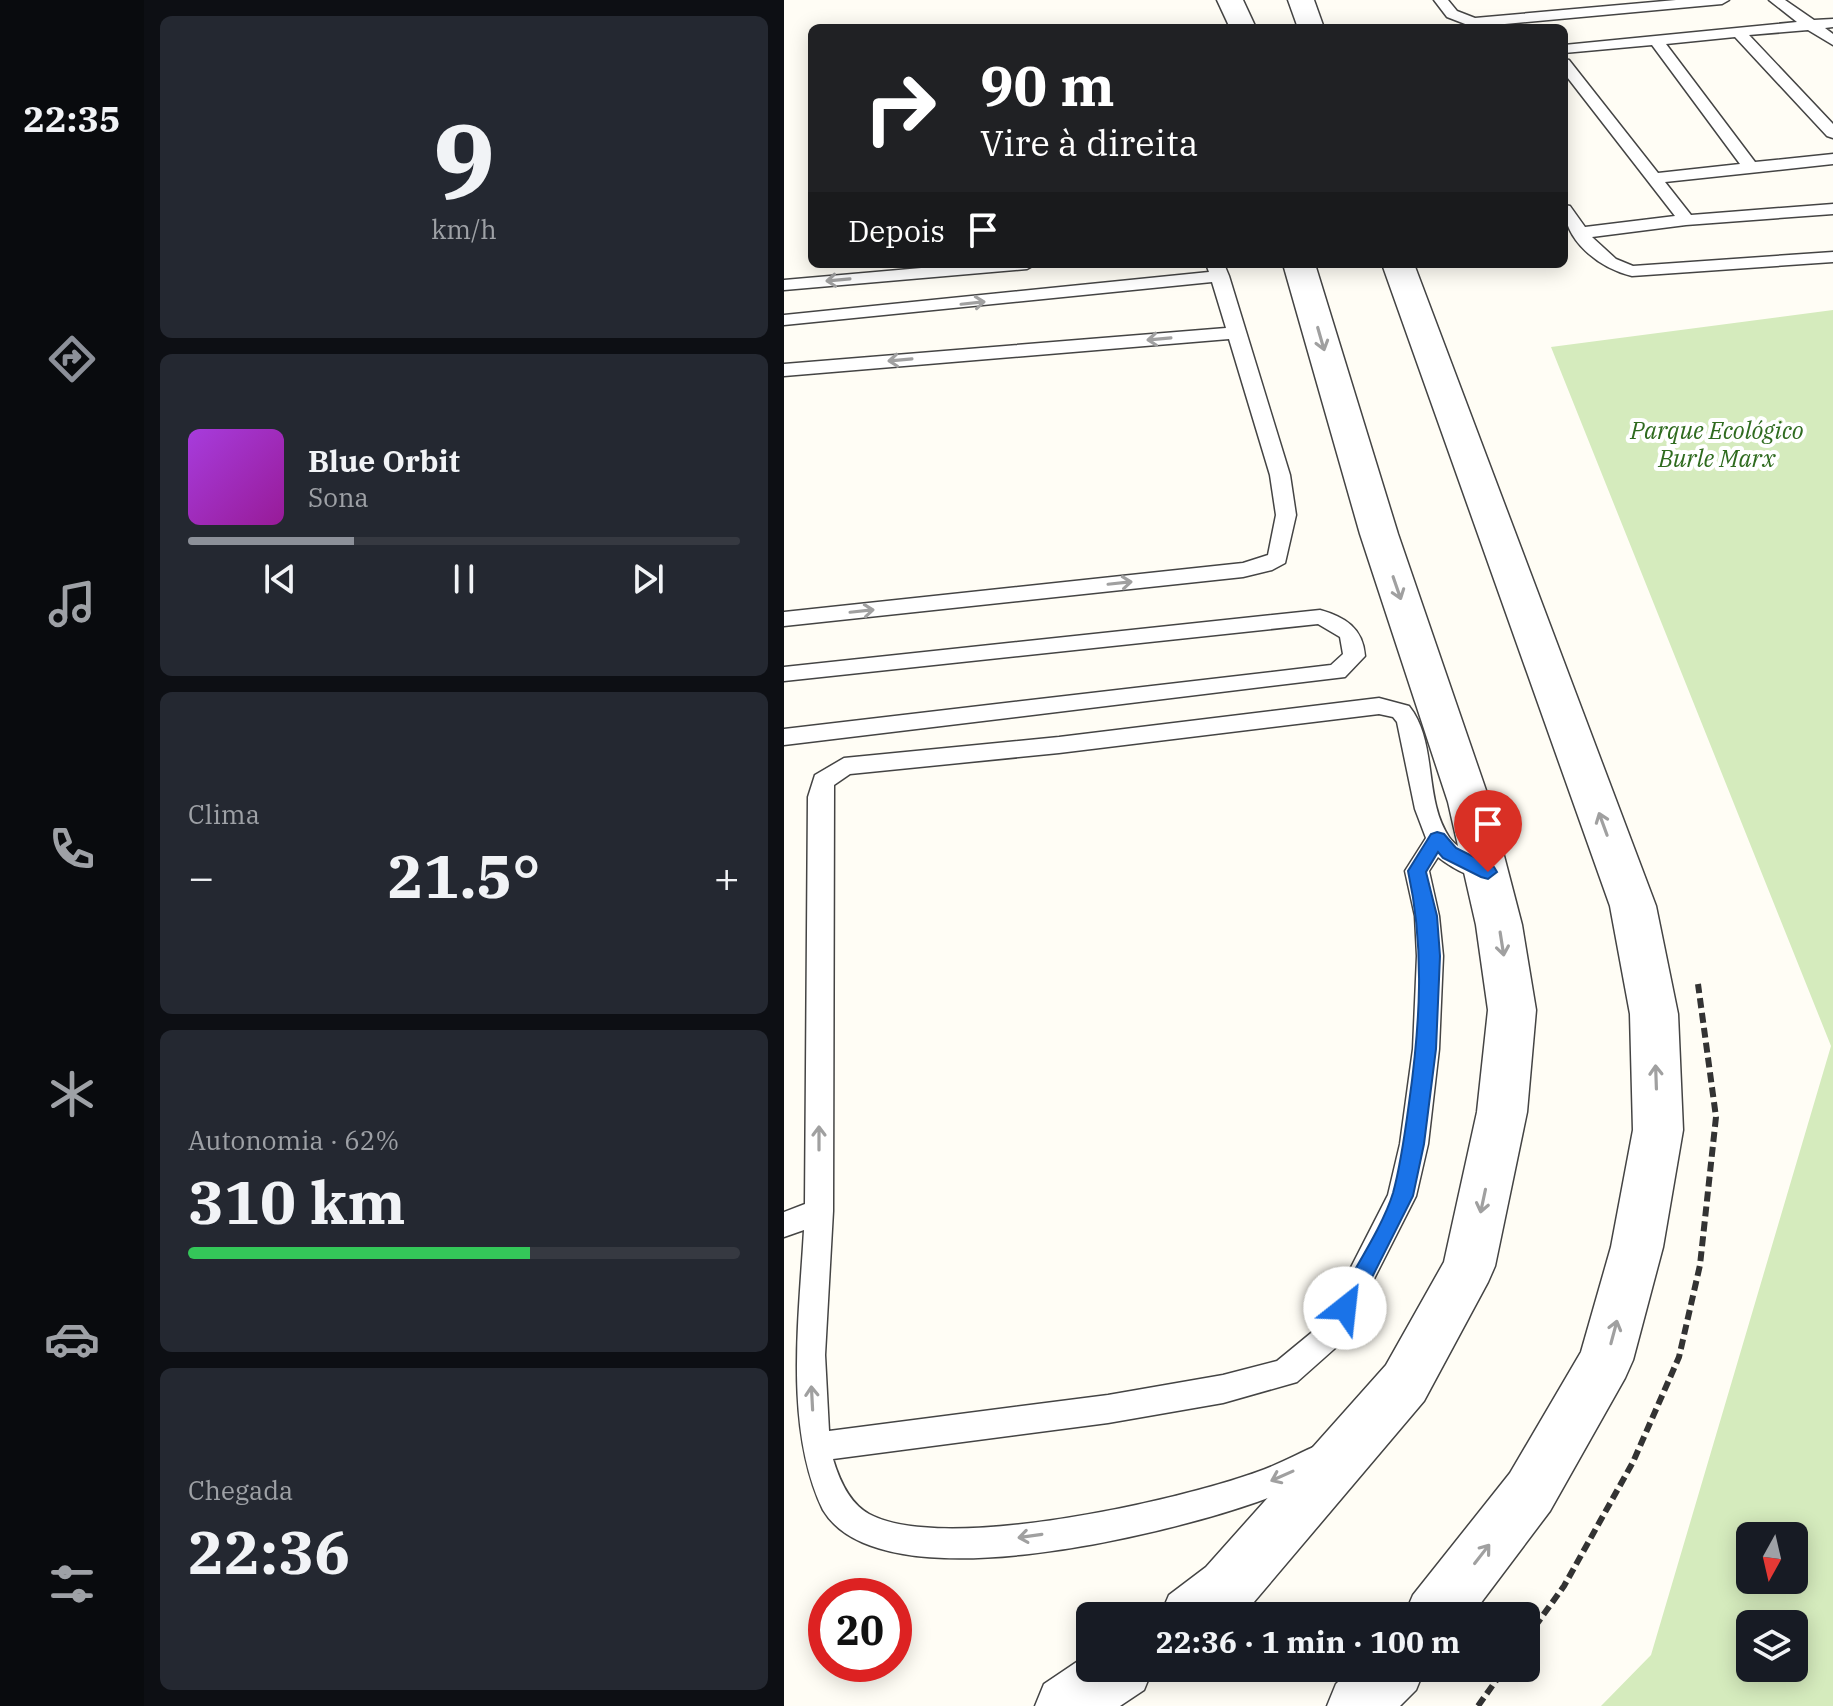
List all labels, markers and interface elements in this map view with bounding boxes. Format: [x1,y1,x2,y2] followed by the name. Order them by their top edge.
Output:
[980,49,1115,121] text: 90 m
[848,56,952,160] icon: right
[433,92,495,228] text: 9
[23,95,121,142] text: 22:35
[980,119,1198,166] text: Vire à direita
[961,208,1005,252] icon: arrive
[848,211,945,250] text: Depois
[431,212,497,246] text: km/h
[825,273,852,288] one-way arrow
[959,295,986,310] one-way arrow
[1314,325,1329,351] one-way arrow
[44,331,100,387] icon: directions
[1146,332,1173,347] one-way arrow
[887,353,914,368] one-way arrow
[1629,414,1804,474] park label: Parque Ecológico Burle Marx
[308,441,460,480] text: Blue Orbit
[308,480,369,514] text: Sona
[258,557,302,601] icon: previous
[442,557,486,601] icon: pause
[626,557,670,601] icon: next
[1390,575,1405,600] one-way arrow
[44,576,100,632] icon: music
[1106,576,1133,591] one-way arrow
[848,604,874,619] one-way arrow
[1454,790,1522,872] pin
[188,797,260,831] text: Clima
[1466,802,1510,846] icon: arrive
[1595,812,1609,837] one-way arrow
[44,821,100,877] icon: phone
[387,836,541,915] text: 21.5°
[188,848,214,905] text: −
[714,848,740,905] text: +
[1495,931,1510,956] one-way arrow
[1649,1064,1664,1091] one-way arrow
[44,1066,100,1122] icon: climate
[188,1123,399,1157] text: Autonomia · 62%
[811,1125,827,1152] one-way arrow
[188,1162,406,1241] text: 310 km
[1475,1187,1490,1213] one-way arrow
[1303,1266,1387,1350] position arrow
[44,1311,100,1367] icon: car
[1607,1319,1622,1345] one-way arrow
[804,1385,819,1412] one-way arrow
[1270,1469,1295,1484] one-way arrow
[188,1473,293,1507] text: Chegada
[188,1512,350,1591] text: 22:36
[1736,1522,1808,1594] north arrow
[1736,1522,1808,1682] map controls
[1018,1529,1043,1544] one-way arrow
[1473,1544,1490,1565] one-way arrow
[44,1556,100,1612] icon: filters
[808,1578,912,1682] speed limit sign: 20
[1736,1610,1808,1682] button: layers
[1156,1622,1460,1661] text: 22:36 · 1 min · 100 m

